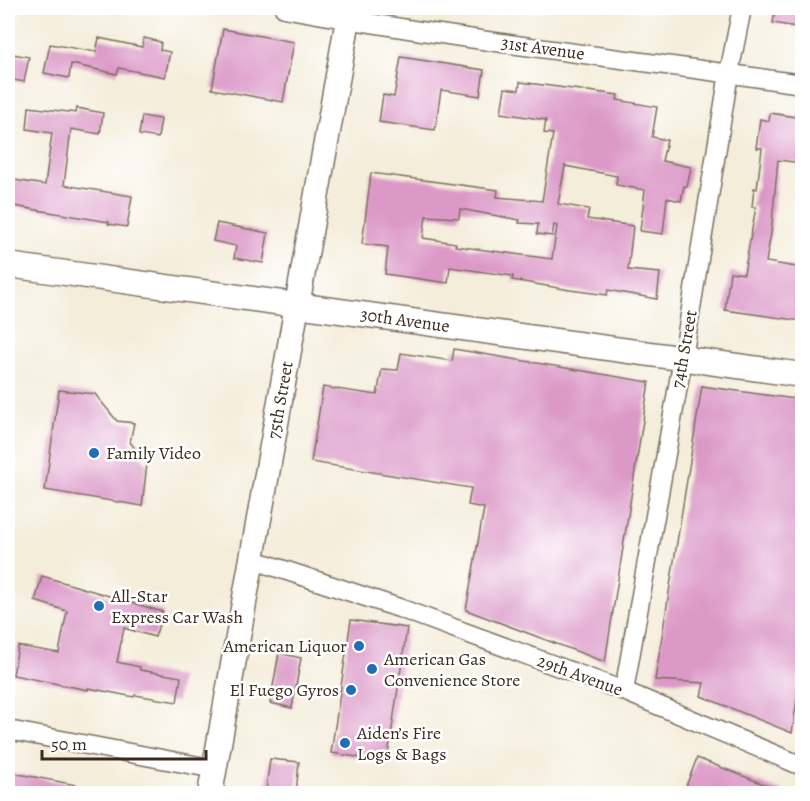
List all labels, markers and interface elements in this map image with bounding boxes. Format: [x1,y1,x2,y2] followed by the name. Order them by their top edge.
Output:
[500,30,586,66] street label: 31st Avenue
[359,302,451,338] street label: 30th Avenue
[665,308,703,390] street label: 74th Street
[261,359,299,441] street label: 75th Street
[106,441,201,465] place label: Family Video
[87,446,101,460] marker: Family Video
[110,584,244,629] place label: All-Star Express Car Wash
[92,599,106,613] marker: All-Star Express Car Wash
[222,634,347,658] place label: American Liquor
[352,639,366,653] marker: American Liquor
[383,647,520,692] place label: American Gas Convenience Store
[534,648,626,702] street label: 29th Avenue
[365,662,379,676] marker: American Gas Convenience Store
[229,678,339,702] place label: El Fuego Gyros
[344,683,358,697] marker: El Fuego Gyros
[356,721,446,766] place label: Aiden’s Fire Logs & Bags
[42,723,206,761] scale bar
[51,732,87,756] text: 50 m
[338,736,352,750] marker: Aiden’s Fire Logs & Bags

